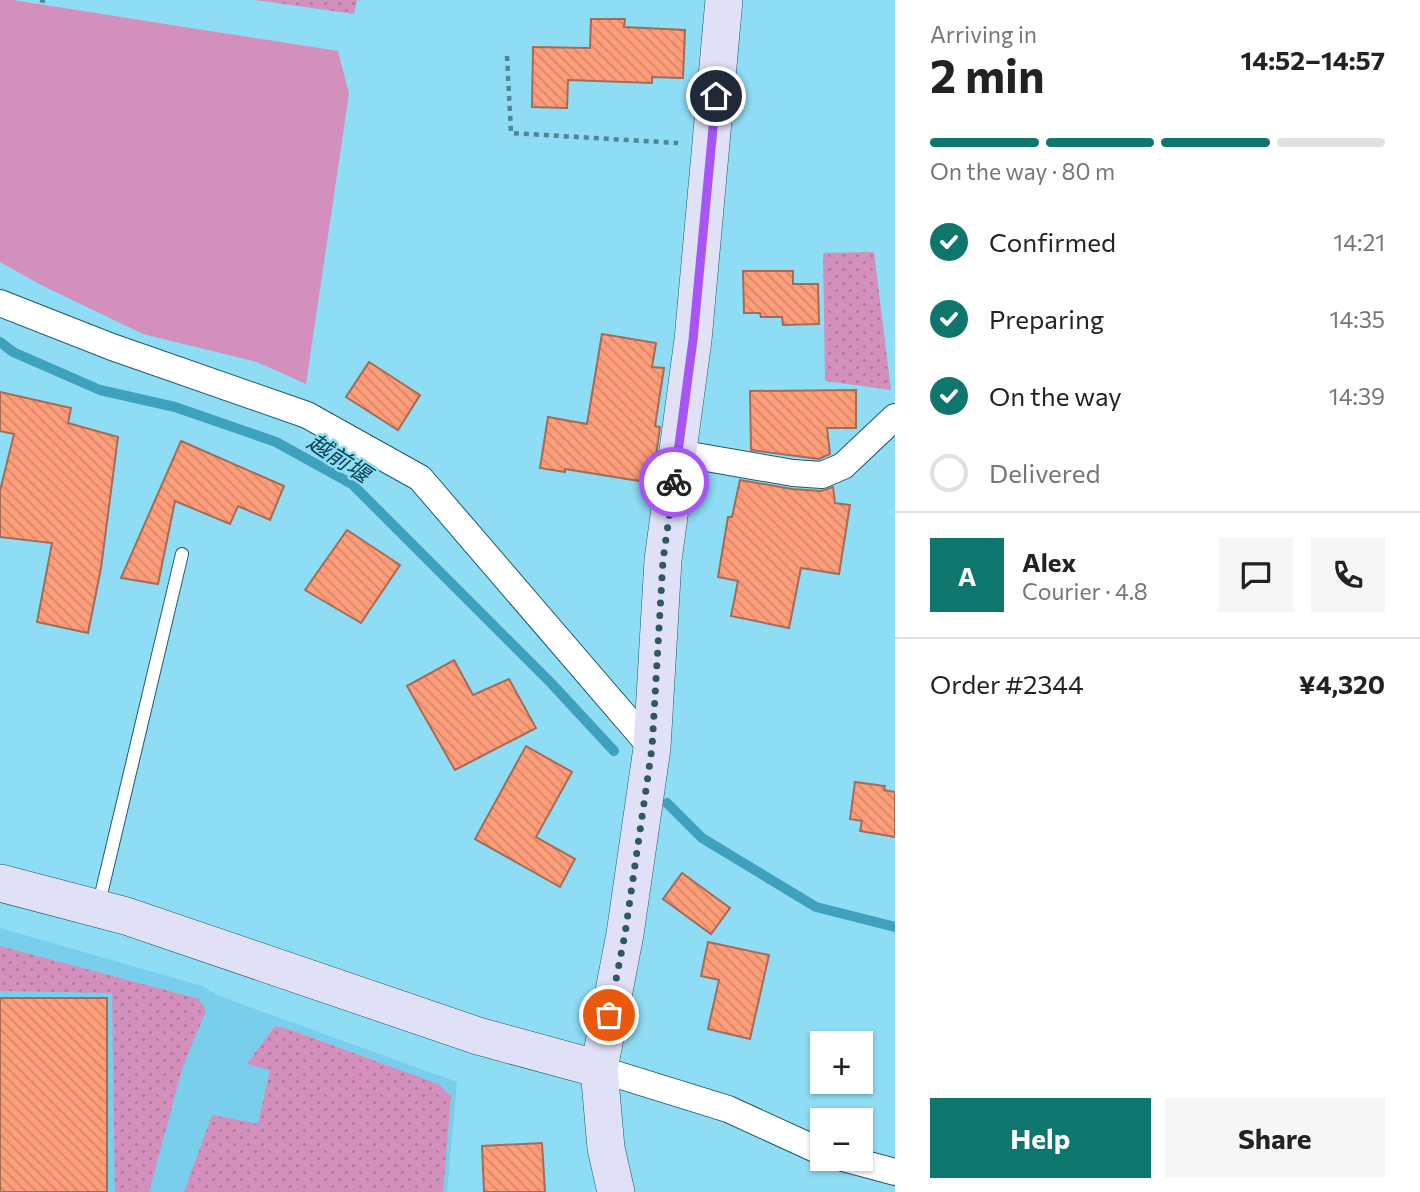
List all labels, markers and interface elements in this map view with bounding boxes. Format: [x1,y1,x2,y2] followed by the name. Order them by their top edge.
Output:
[930,20,1037,48] text: Arriving in
[1240,44,1385,75] text: 14:52–14:57
[930,46,1045,102] text: 2 min
[686,66,746,126] pin
[697,77,735,115] icon: home
[930,157,1115,185] text: On the way · 80 m
[930,223,968,261] icon: check
[989,226,1116,257] text: Confirmed
[1333,228,1385,256] text: 14:21
[930,300,968,338] icon: check
[989,303,1104,334] text: Preparing
[1330,305,1385,333] text: 14:35
[930,377,968,415] icon: check
[989,380,1122,411] text: On the way
[1329,382,1385,410] text: 14:39
[303,427,379,490] water label: 越前堰
[639,447,709,517] courier
[989,457,1100,488] text: Delivered
[655,463,693,501] icon: bike
[1219,538,1293,612] button: chat
[1311,538,1385,612] button: phone
[1022,546,1076,577] text: Alex
[958,560,976,591] text: A
[1022,577,1148,605] text: Courier · 4.8
[930,668,1083,699] text: Order #2344
[1299,668,1385,699] text: ¥4,320
[579,985,639,1045] pin
[590,996,628,1034] icon: bag
[810,1031,873,1171] map controls
[810,1031,873,1094] button: +
[930,1098,1151,1178] button: Help
[1165,1098,1385,1178] button: Share
[810,1108,873,1171] button: −

